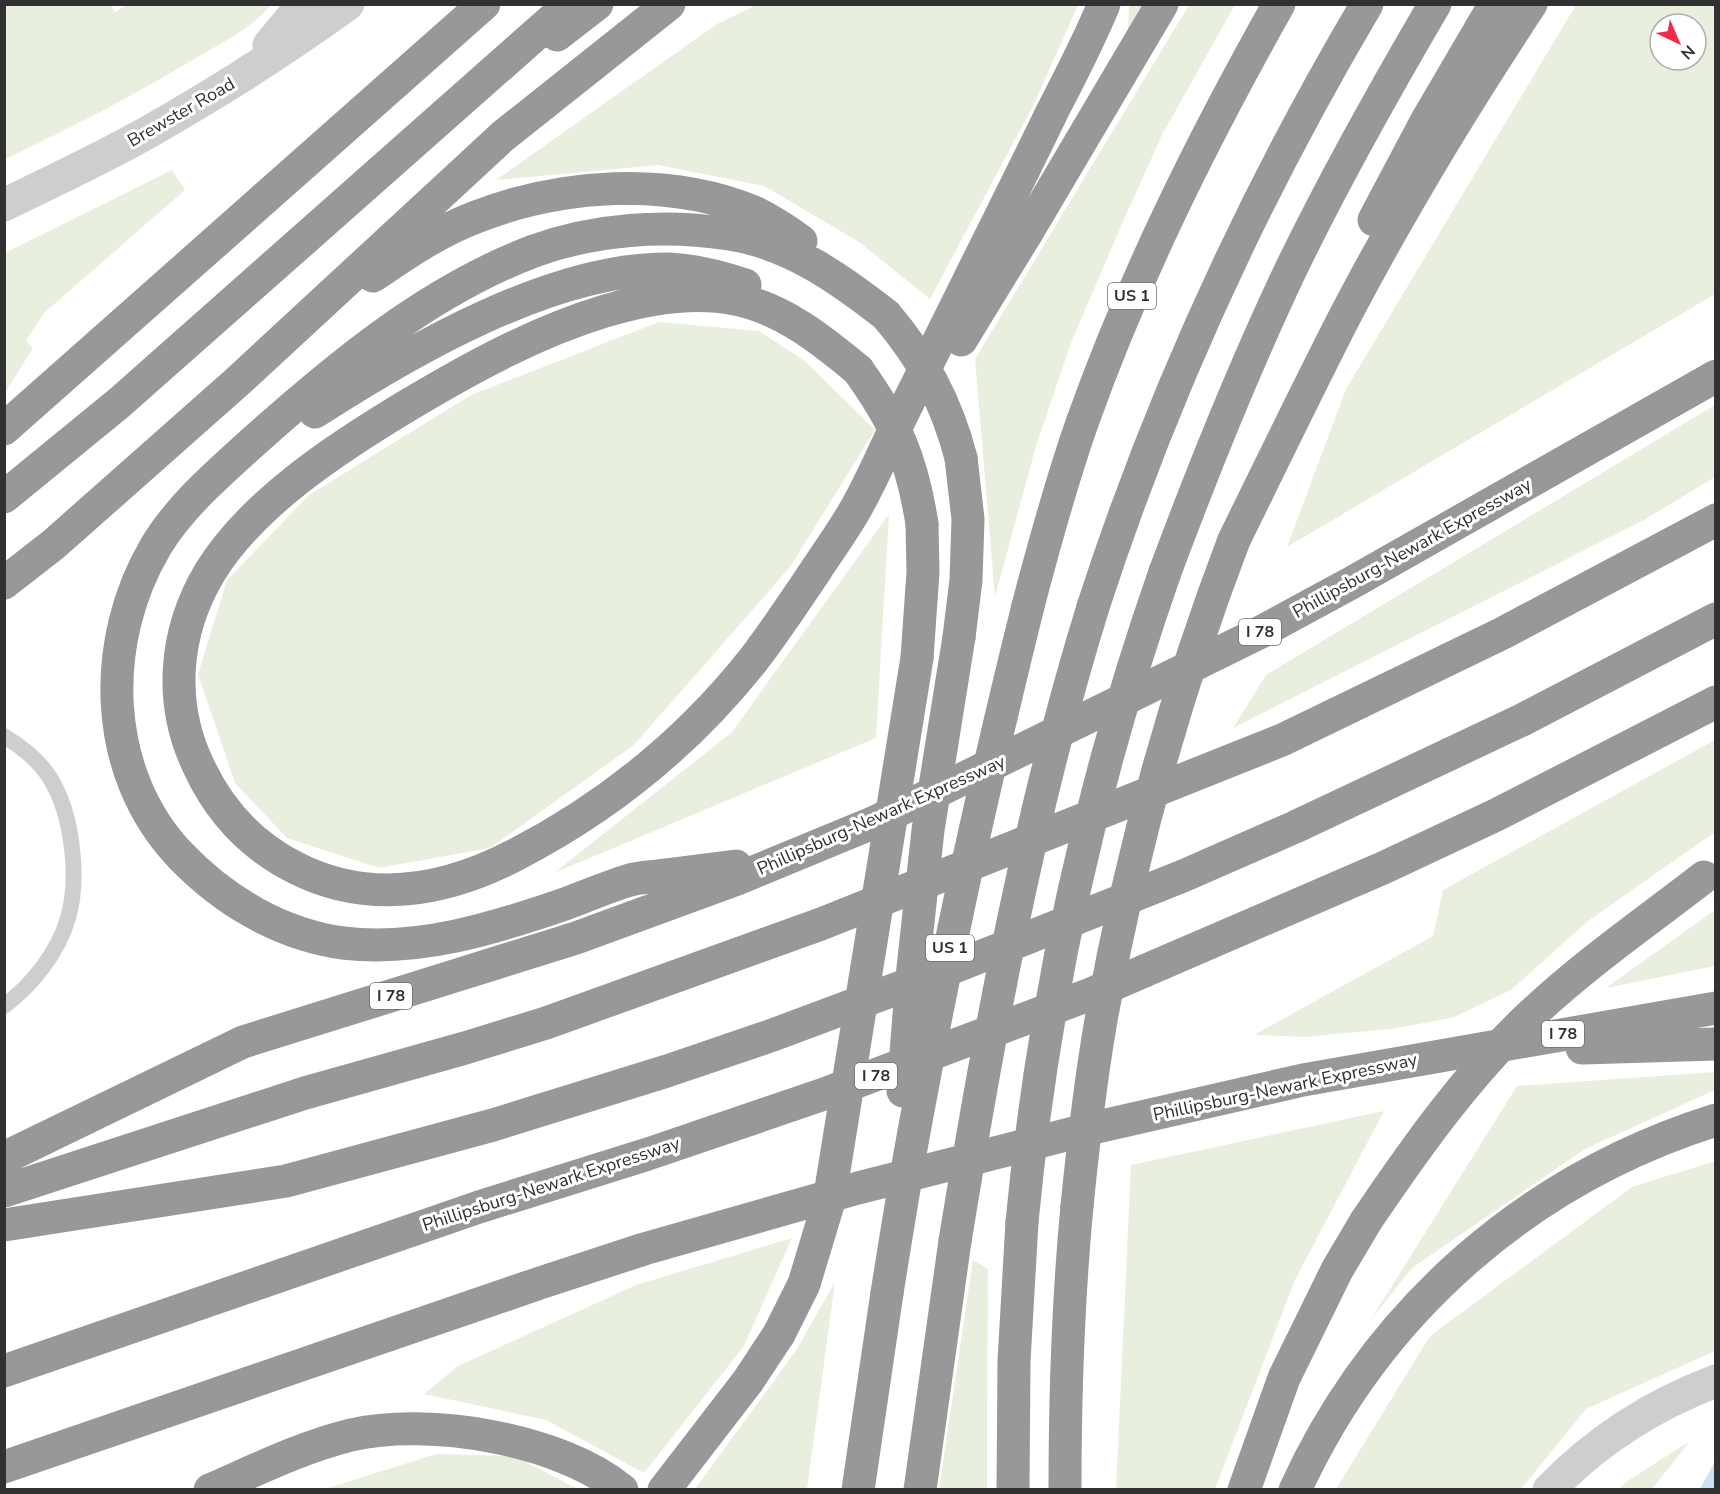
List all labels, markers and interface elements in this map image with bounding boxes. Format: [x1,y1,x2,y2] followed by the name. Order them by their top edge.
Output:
[1648,12,1708,72] north arrow
[1676,40,1700,64] text: N
[123,72,239,152] street label: Brewster Road
[1108,283,1156,309] road number: US 1
[1288,472,1536,624] street label: Phillipsburg-Newark Expressway
[1239,619,1281,645] road number: I 78
[753,749,1010,881] street label: Phillipsburg-Newark Expressway
[926,935,974,961] road number: US 1
[370,983,412,1009] road number: I 78
[1542,1021,1584,1047] road number: I 78
[1151,1047,1420,1127] street label: Phillipsburg-Newark Expressway
[855,1063,897,1089] road number: I 78
[419,1131,684,1237] street label: Phillipsburg-Newark Expressway

